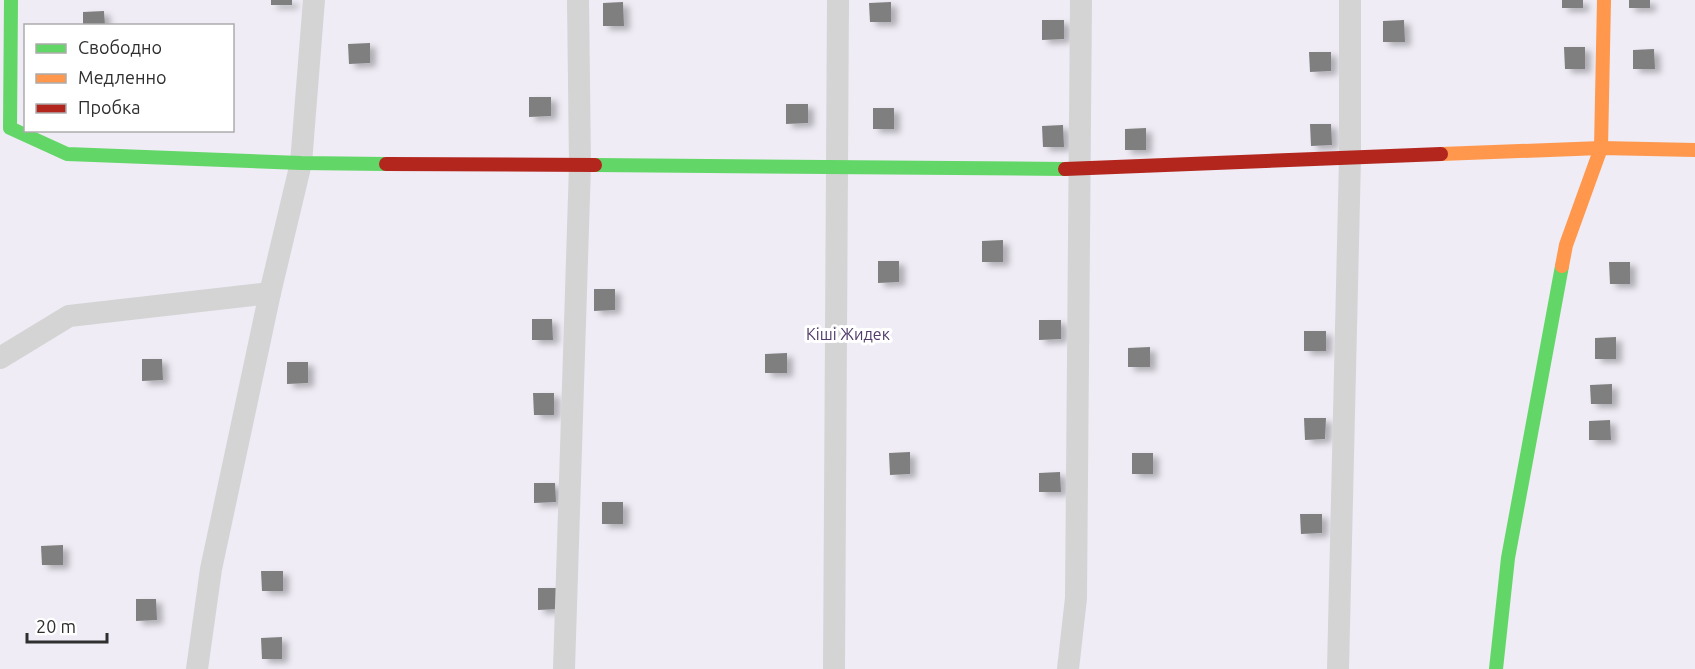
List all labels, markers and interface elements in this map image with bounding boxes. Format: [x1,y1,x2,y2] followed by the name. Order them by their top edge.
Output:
[24,24,234,132] legend
[78,37,162,57] text: Свободно
[78,67,167,87] text: Медленно
[78,97,141,117] text: Пробка
[806,325,890,343] park label: Кіші Жидек
[27,606,106,644] scale bar
[36,616,76,636] text: 20 m

